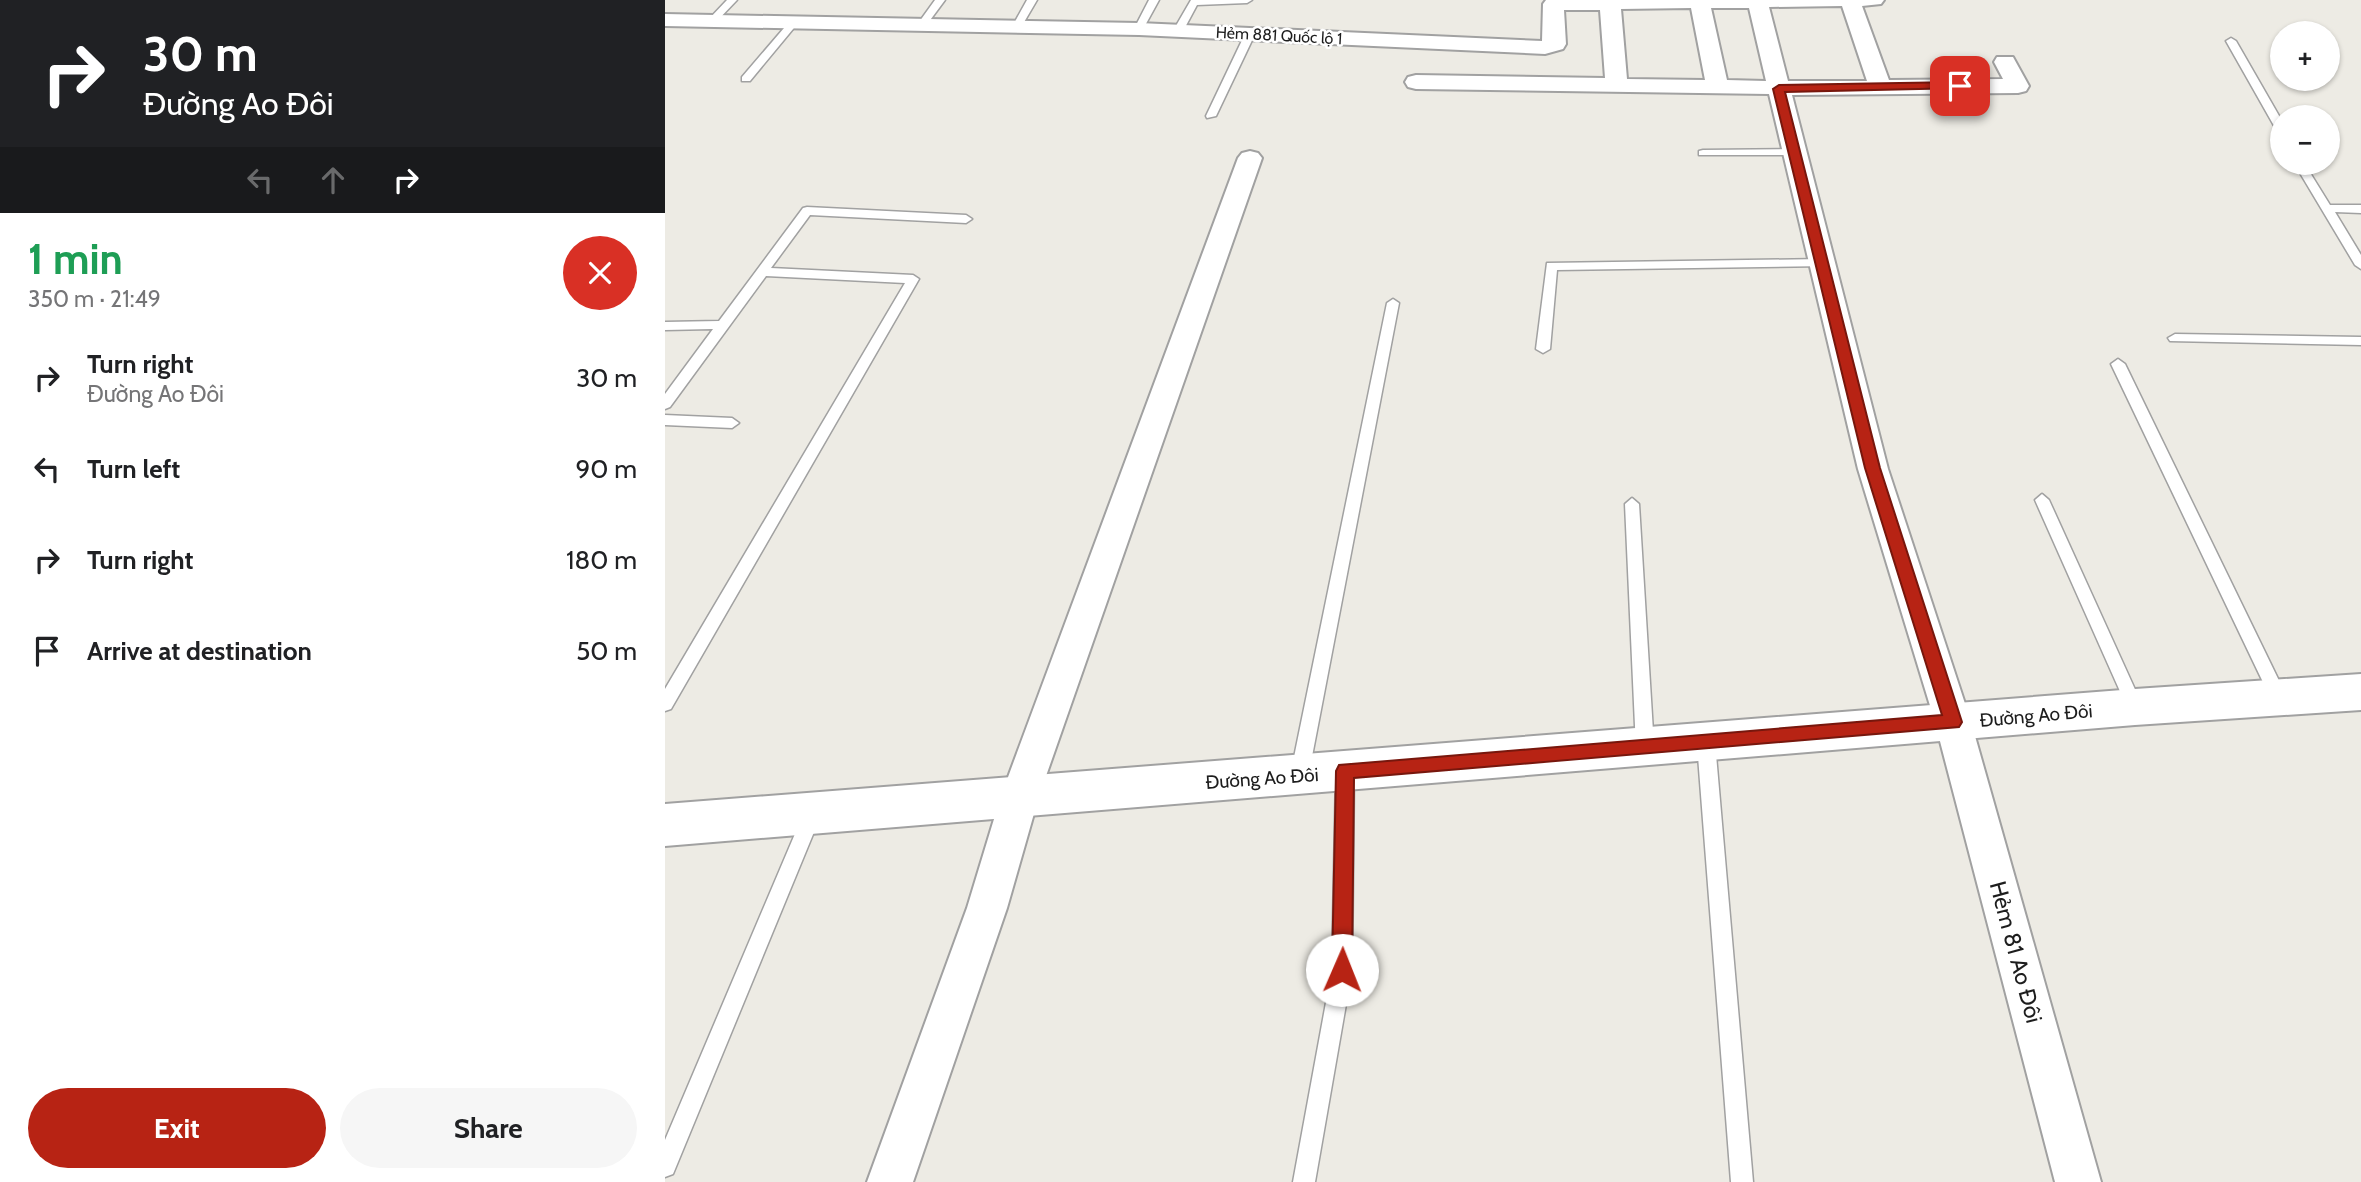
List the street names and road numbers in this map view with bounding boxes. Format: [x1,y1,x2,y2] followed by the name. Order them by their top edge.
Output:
[1215,23,1343,48] street label: Hẻm 881 Quốc lộ 1
[1979,699,2093,732] street label: Đường Ao Đôi
[1205,763,1319,794] street label: Đường Ao Đôi
[1984,878,2048,1026] street label: Hẻm 81 Ao Đôi

